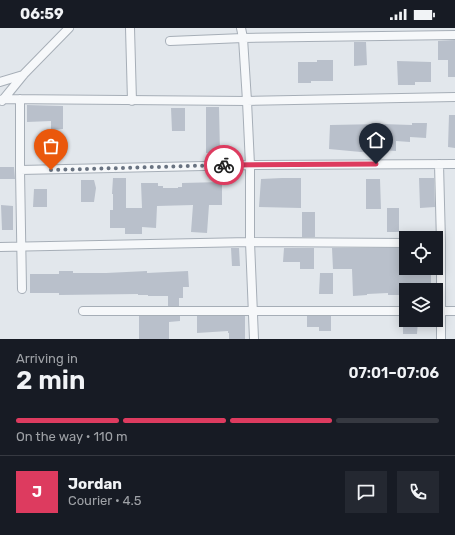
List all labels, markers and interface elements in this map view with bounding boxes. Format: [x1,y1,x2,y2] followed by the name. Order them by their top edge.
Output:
[20,5,64,23] text: 06:59
[359,123,393,164] pin
[34,129,68,170] pin
[365,129,387,151] icon: home
[40,135,62,157] icon: bag
[204,145,244,185] courier
[213,154,235,176] icon: bike
[399,231,443,327] map controls
[399,231,443,275] button: locate
[399,283,443,327] button: layers
[16,351,78,366] text: Arriving in
[348,364,439,382] text: 07:01–07:06
[16,365,85,396] text: 2 min
[16,429,128,444] text: On the way · 110 m
[345,471,387,513] button: chat
[397,471,439,513] button: phone
[68,475,122,493] text: Jordan
[32,483,42,501] text: J
[68,493,142,508] text: Courier · 4.5

